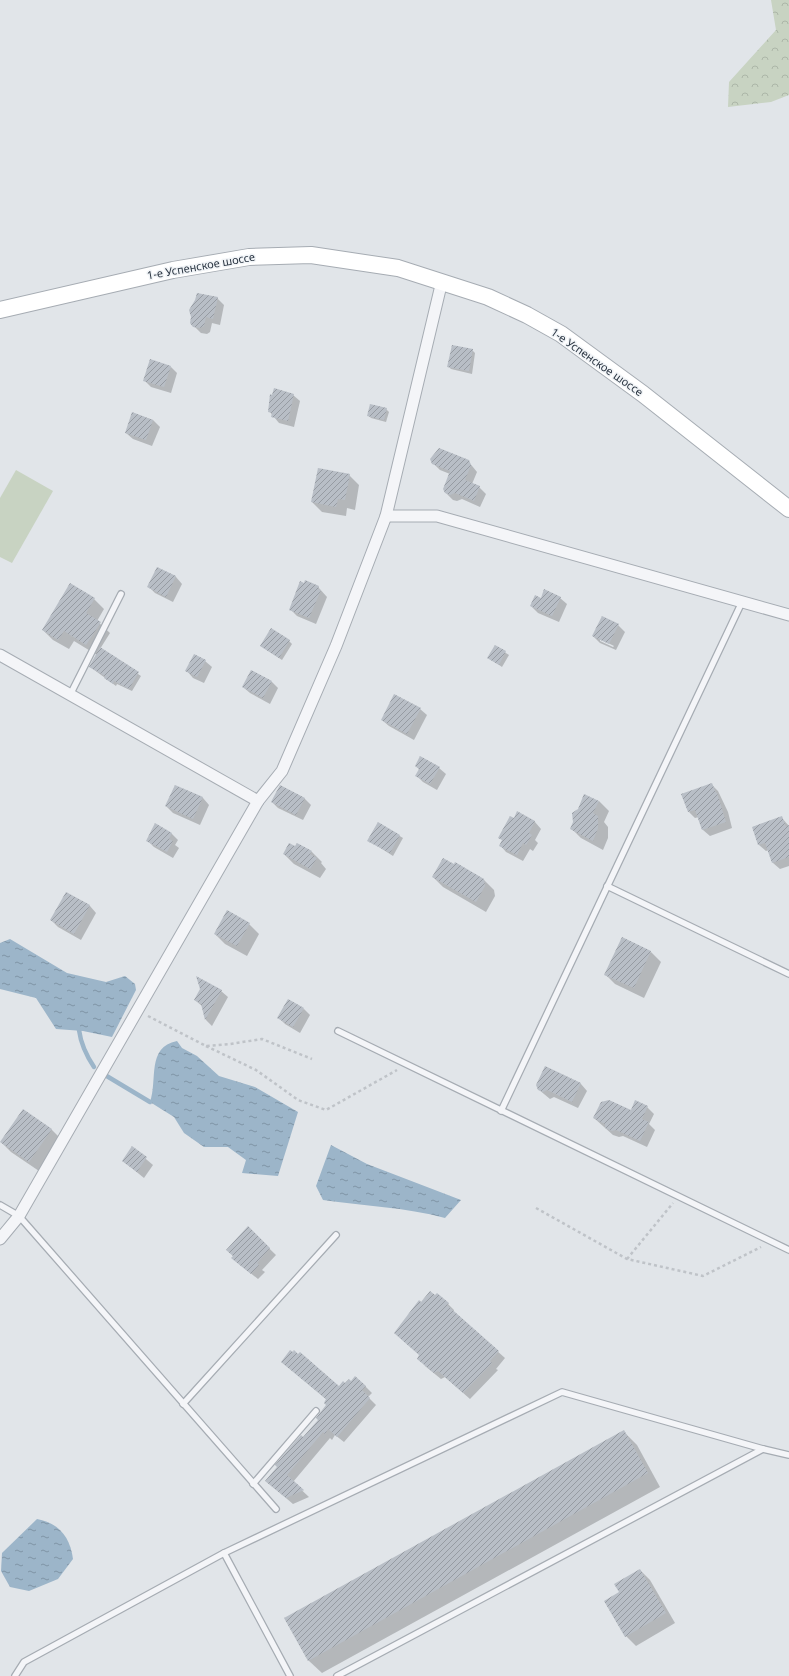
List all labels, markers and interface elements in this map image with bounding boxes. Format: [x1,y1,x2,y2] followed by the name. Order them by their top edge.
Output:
[146,249,256,282] street label: 1-е Успенское шоссе
[548,324,646,399] street label: 1-е Успенское шоссе

